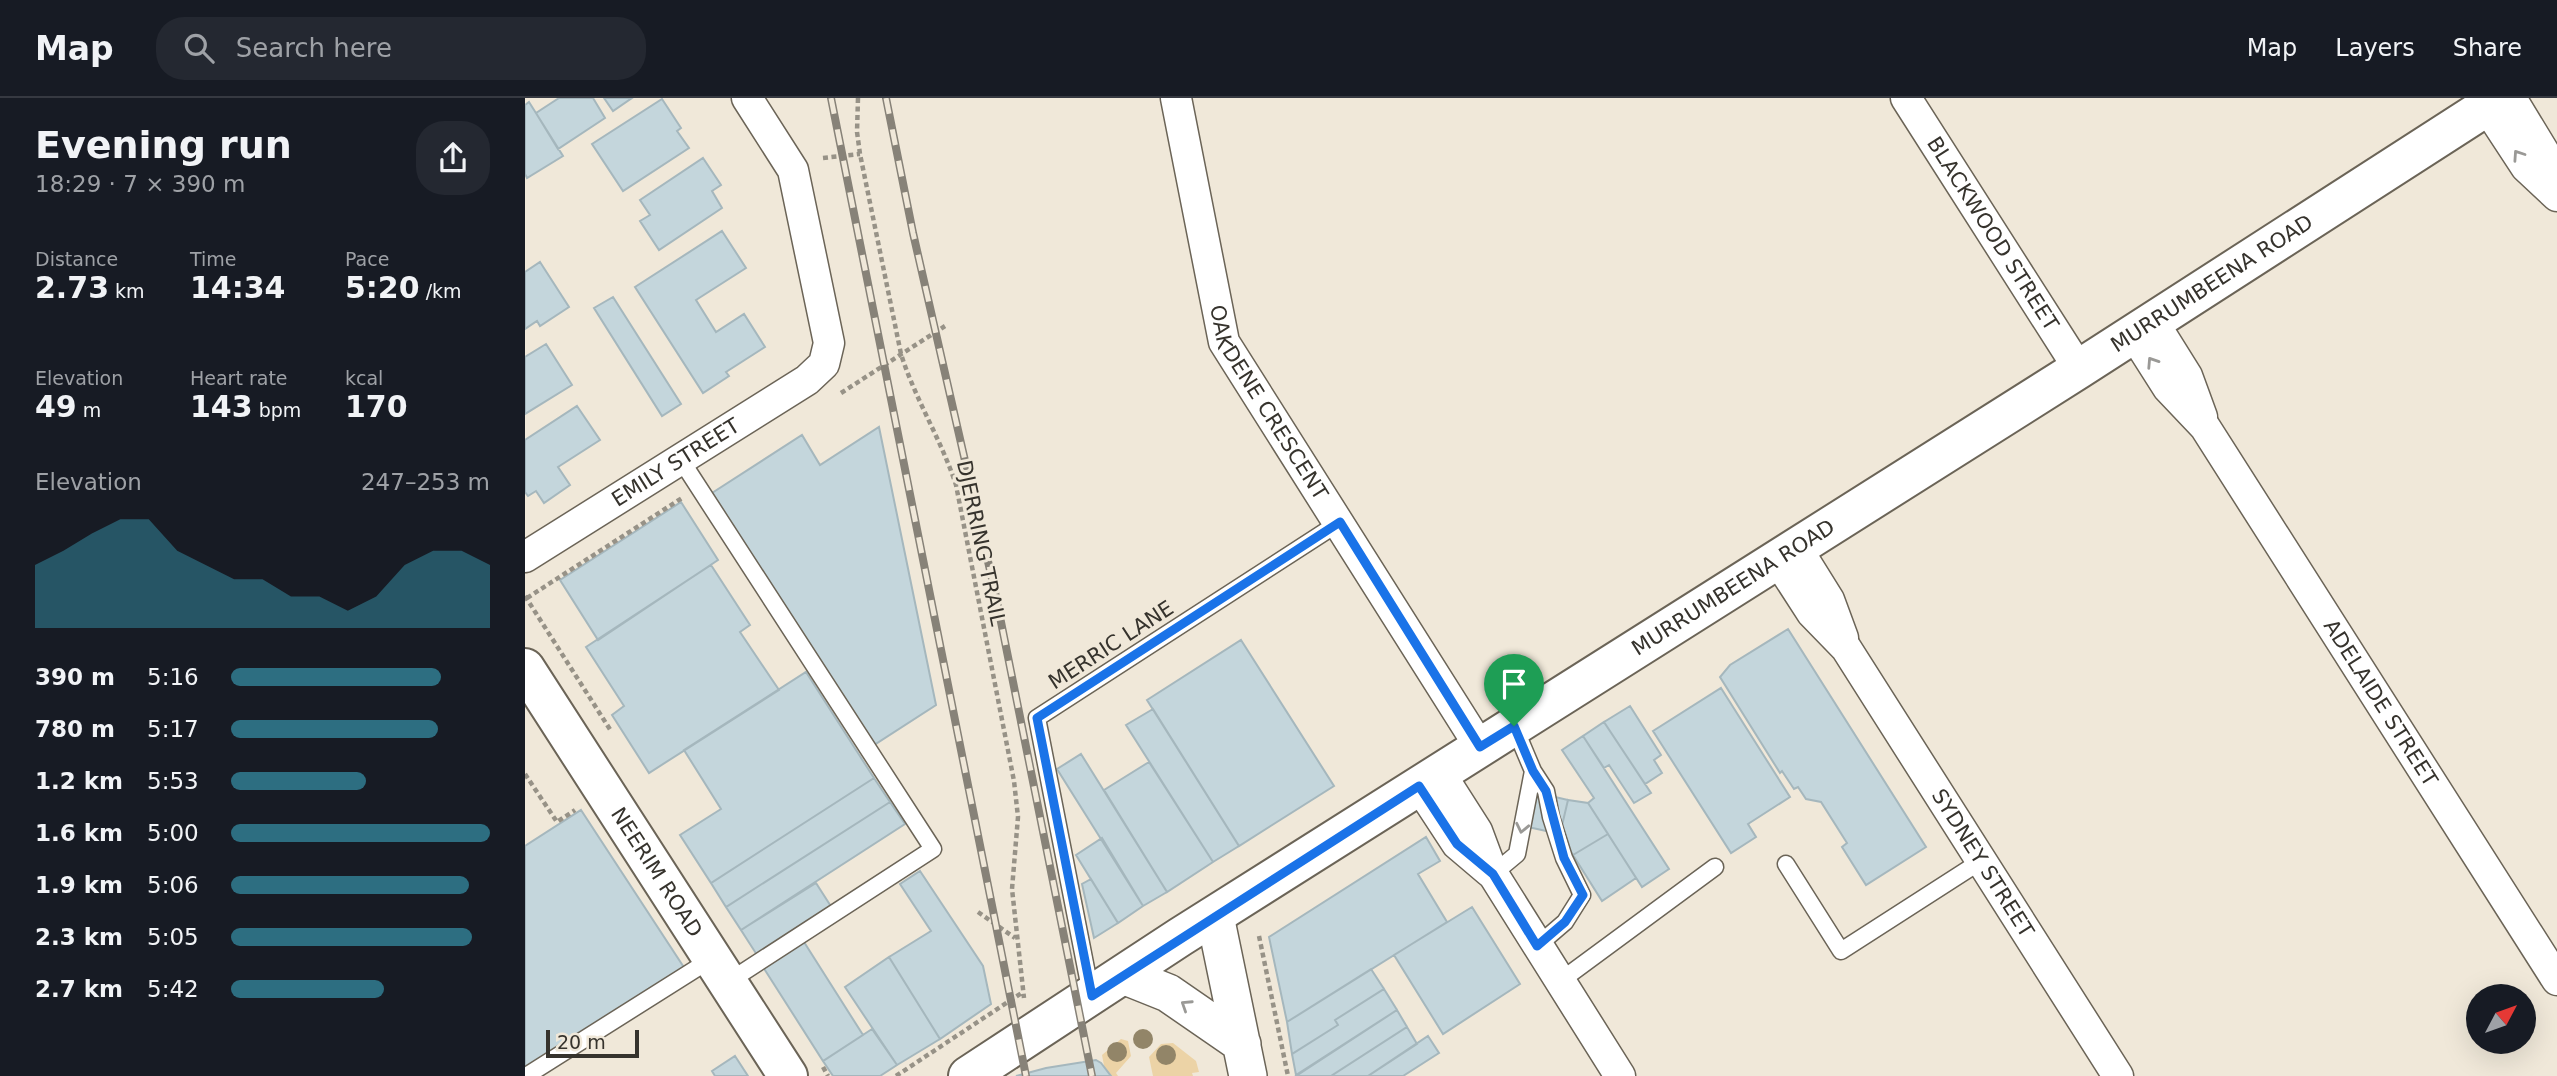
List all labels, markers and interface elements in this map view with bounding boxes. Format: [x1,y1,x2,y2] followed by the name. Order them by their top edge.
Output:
[156,17,646,80] search box
[35,29,114,68] text: Map
[180,29,218,67] icon: search
[236,33,392,63] text: Search here
[2247,34,2297,62] text: Map
[2335,34,2415,62] text: Layers
[2453,34,2522,62] text: Share
[416,121,490,195] button: share
[35,123,292,167] text: Evening run
[1922,132,2063,335] street label: BLACKWOOD STREET
[2513,149,2526,162] one-way arrow
[35,171,245,197] text: 18:29 · 7 × 390 m
[2107,210,2317,357] street label: MURRUMBEENA ROAD
[35,248,118,270] text: Distance
[190,248,237,270] text: Time
[345,248,389,270] text: Pace
[35,270,109,305] text: 2.73
[190,270,286,305] text: 14:34
[345,270,420,305] text: 5:20
[109,280,145,302] text: km
[420,280,462,302] text: /km
[1205,303,1333,504] street label: OAKDENE CRESCENT
[2147,357,2160,370] one-way arrow
[35,367,123,389] text: Elevation
[190,367,288,389] text: Heart rate
[345,367,383,389] text: kcal
[35,389,77,424] text: 49
[190,389,253,424] text: 143
[345,389,408,424] text: 170
[77,399,101,421] text: m
[253,399,301,421] text: bpm
[607,413,744,511] street label: EMILY STREET
[952,458,1010,628] street label: DJERRING TRAIL
[35,469,142,495] text: Elevation
[361,469,490,495] text: 247–253 m
[1627,514,1839,660] street label: MURRUMBEENA ROAD
[1044,596,1178,694] street label: MERRIC LANE
[2319,615,2443,791] street label: ADELAIDE STREET
[1484,654,1544,726] pin
[35,664,115,690] text: 390 m
[147,664,199,690] text: 5:16
[1495,665,1533,703] icon: arrive
[35,716,115,742] text: 780 m
[147,716,199,742] text: 5:17
[35,768,123,794] text: 1.2 km
[147,768,199,794] text: 5:53
[1927,784,2039,942] street label: SYDNEY STREET
[606,803,707,941] street label: NEERIM ROAD
[35,820,123,846] text: 1.6 km
[147,820,199,846] text: 5:00
[1515,822,1530,834] one-way arrow
[35,872,123,898] text: 1.9 km
[147,872,199,898] text: 5:06
[35,924,123,950] text: 2.3 km
[147,924,199,950] text: 5:05
[35,976,123,1002] text: 2.7 km
[147,976,199,1002] text: 5:42
[2466,984,2536,1054] north arrow
[2466,984,2536,1054] map controls
[1181,1001,1194,1013] one-way arrow
[546,1027,639,1059] scale bar
[557,1031,606,1053] text: 20 m

